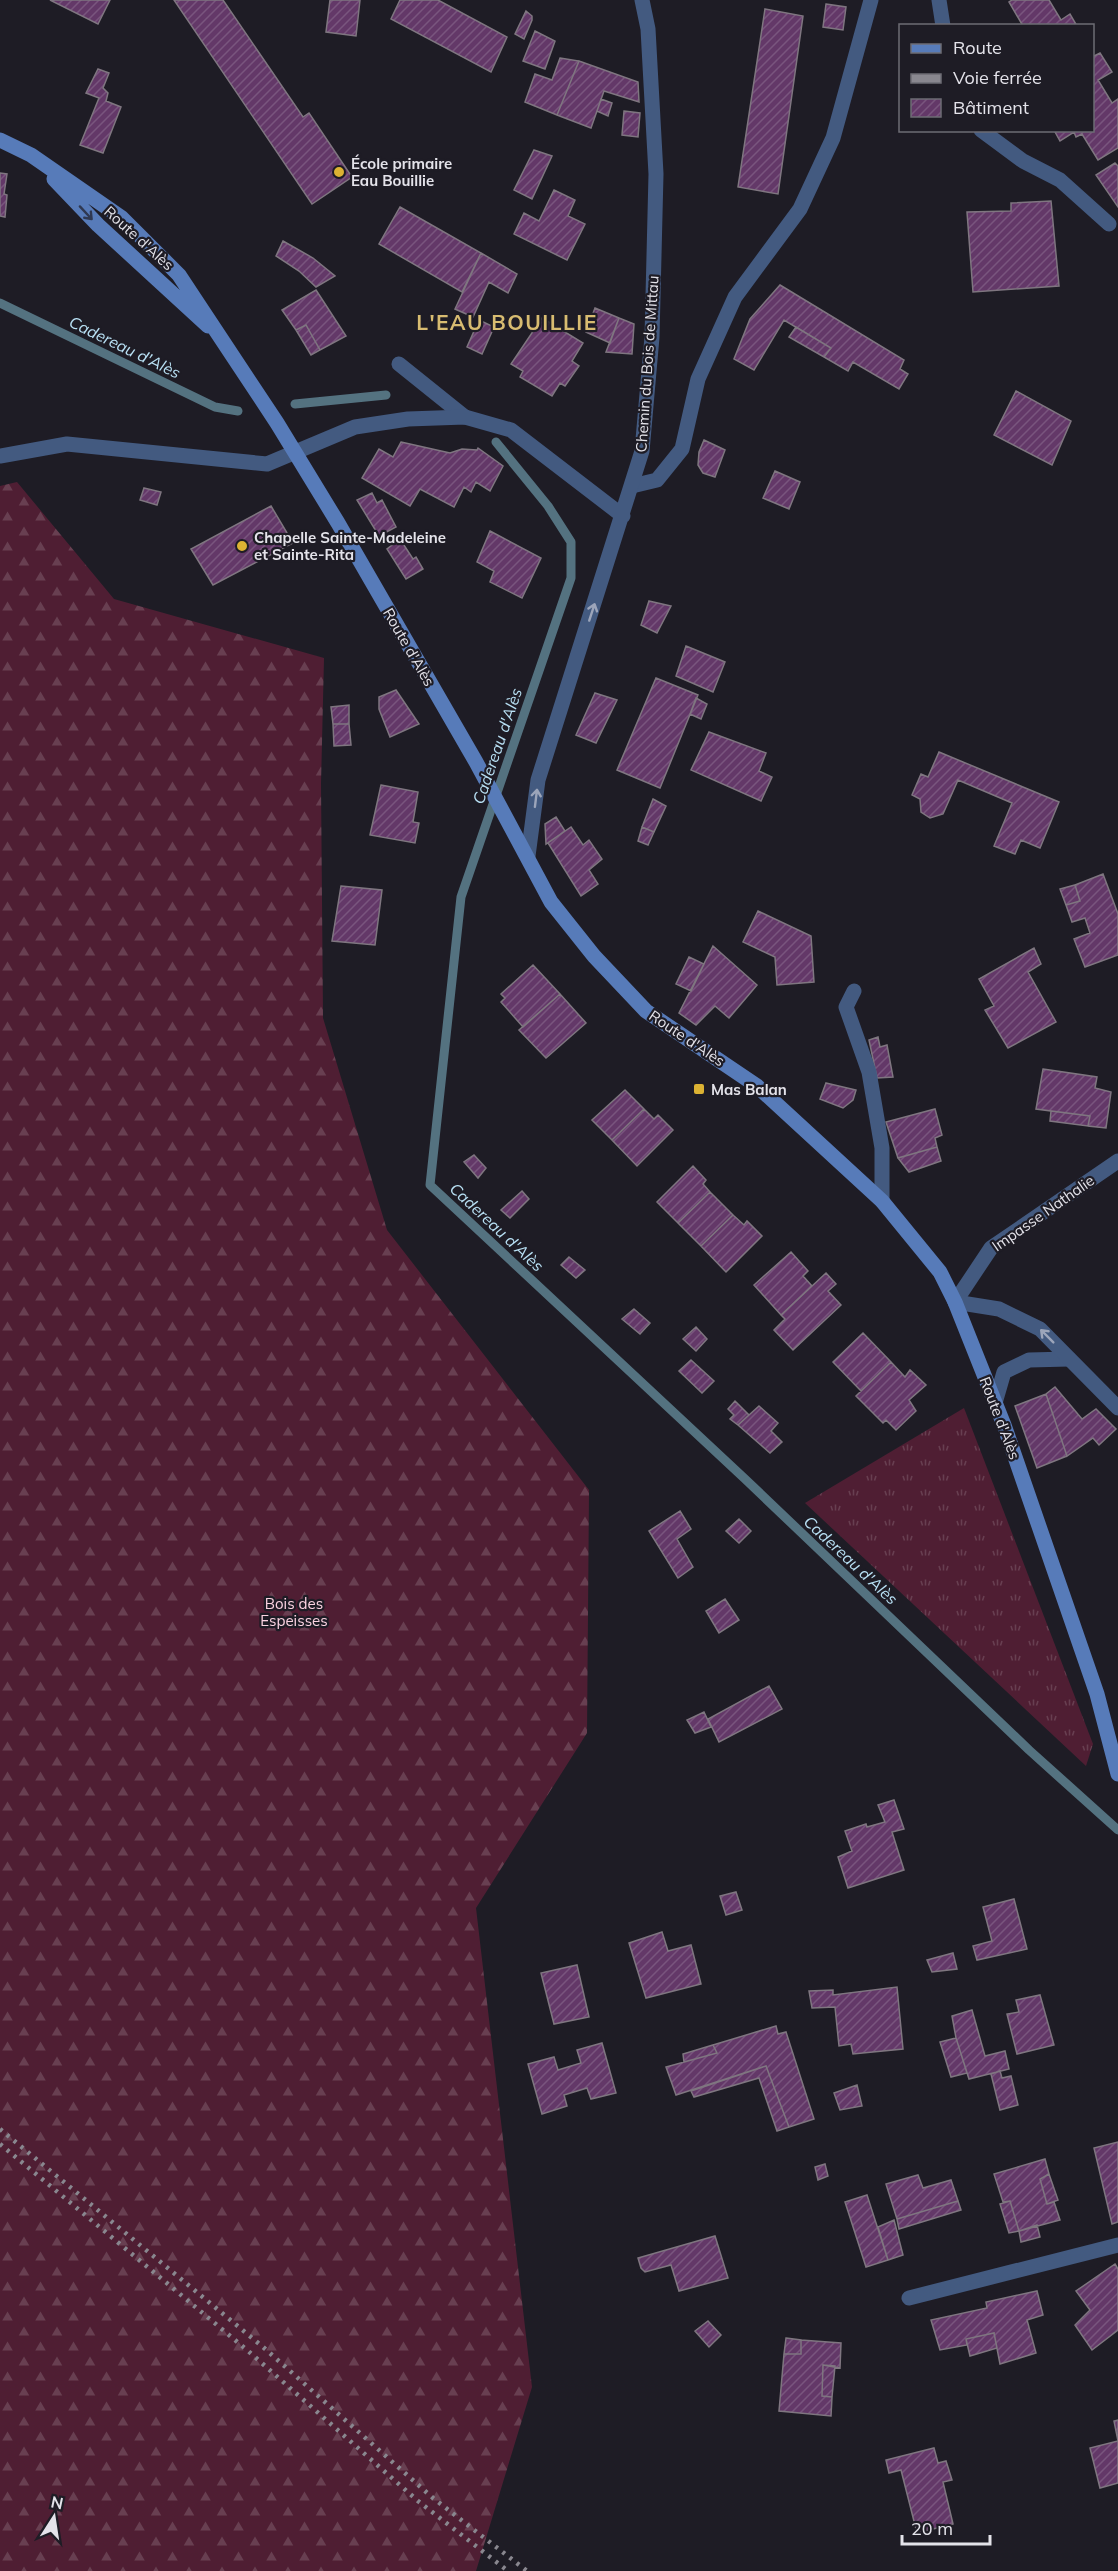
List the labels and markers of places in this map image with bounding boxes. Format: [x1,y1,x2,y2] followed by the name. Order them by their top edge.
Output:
[351,154,452,190] place label: École primaire Eau Bouillie
[332,165,346,179] marker: École primaire Eau Bouillie
[254,528,446,564] place label: Chapelle Sainte-Madeleine et Sainte-Rita
[235,539,249,553] marker: Chapelle Sainte-Madeleine et Sainte-Rita
[711,1080,787,1099] place label: Mas Balan
[692,1082,706,1096] marker: Mas Balan

